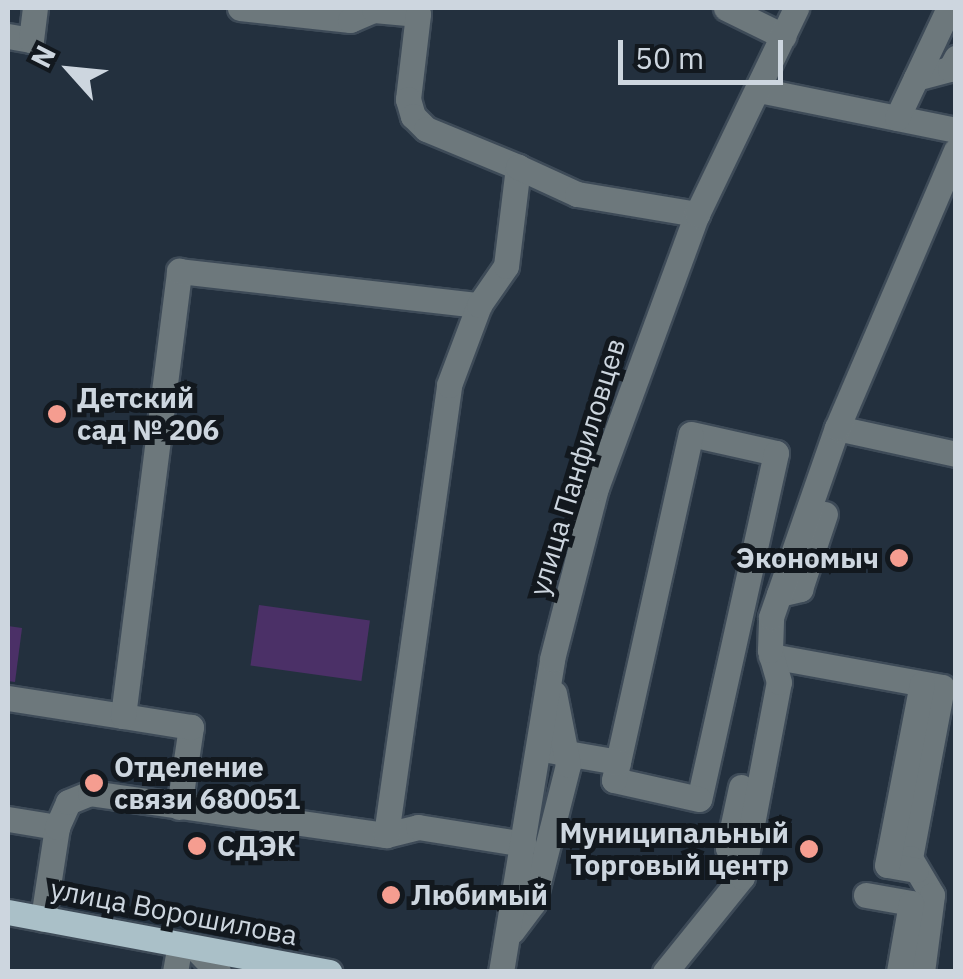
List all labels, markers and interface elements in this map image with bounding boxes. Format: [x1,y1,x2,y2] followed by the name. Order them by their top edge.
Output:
[20,20,120,120] north arrow
[623,20,788,82] scale bar
[635,38,704,77] text: 50 m
[22,39,64,74] text: N
[522,334,632,600] street label: улица Панфиловцев
[77,381,219,447] place label: Детский сад № 206
[46,403,68,425] marker: Детский сад № 206
[736,541,879,575] place label: Экономыч
[888,547,910,569] marker: Экономыч
[114,750,300,816] place label: Отделение связи 680051
[83,772,105,794] marker: Отделение связи 680051
[560,816,789,882] place label: Муниципальный Торговый центр
[217,829,296,863] place label: СДЭК
[186,835,208,857] marker: СДЭК
[798,838,820,860] marker: Муниципальный Торговый центр
[48,872,300,952] street label: улица Ворошилова
[411,878,548,912] place label: Любимый
[380,884,402,906] marker: Любимый

